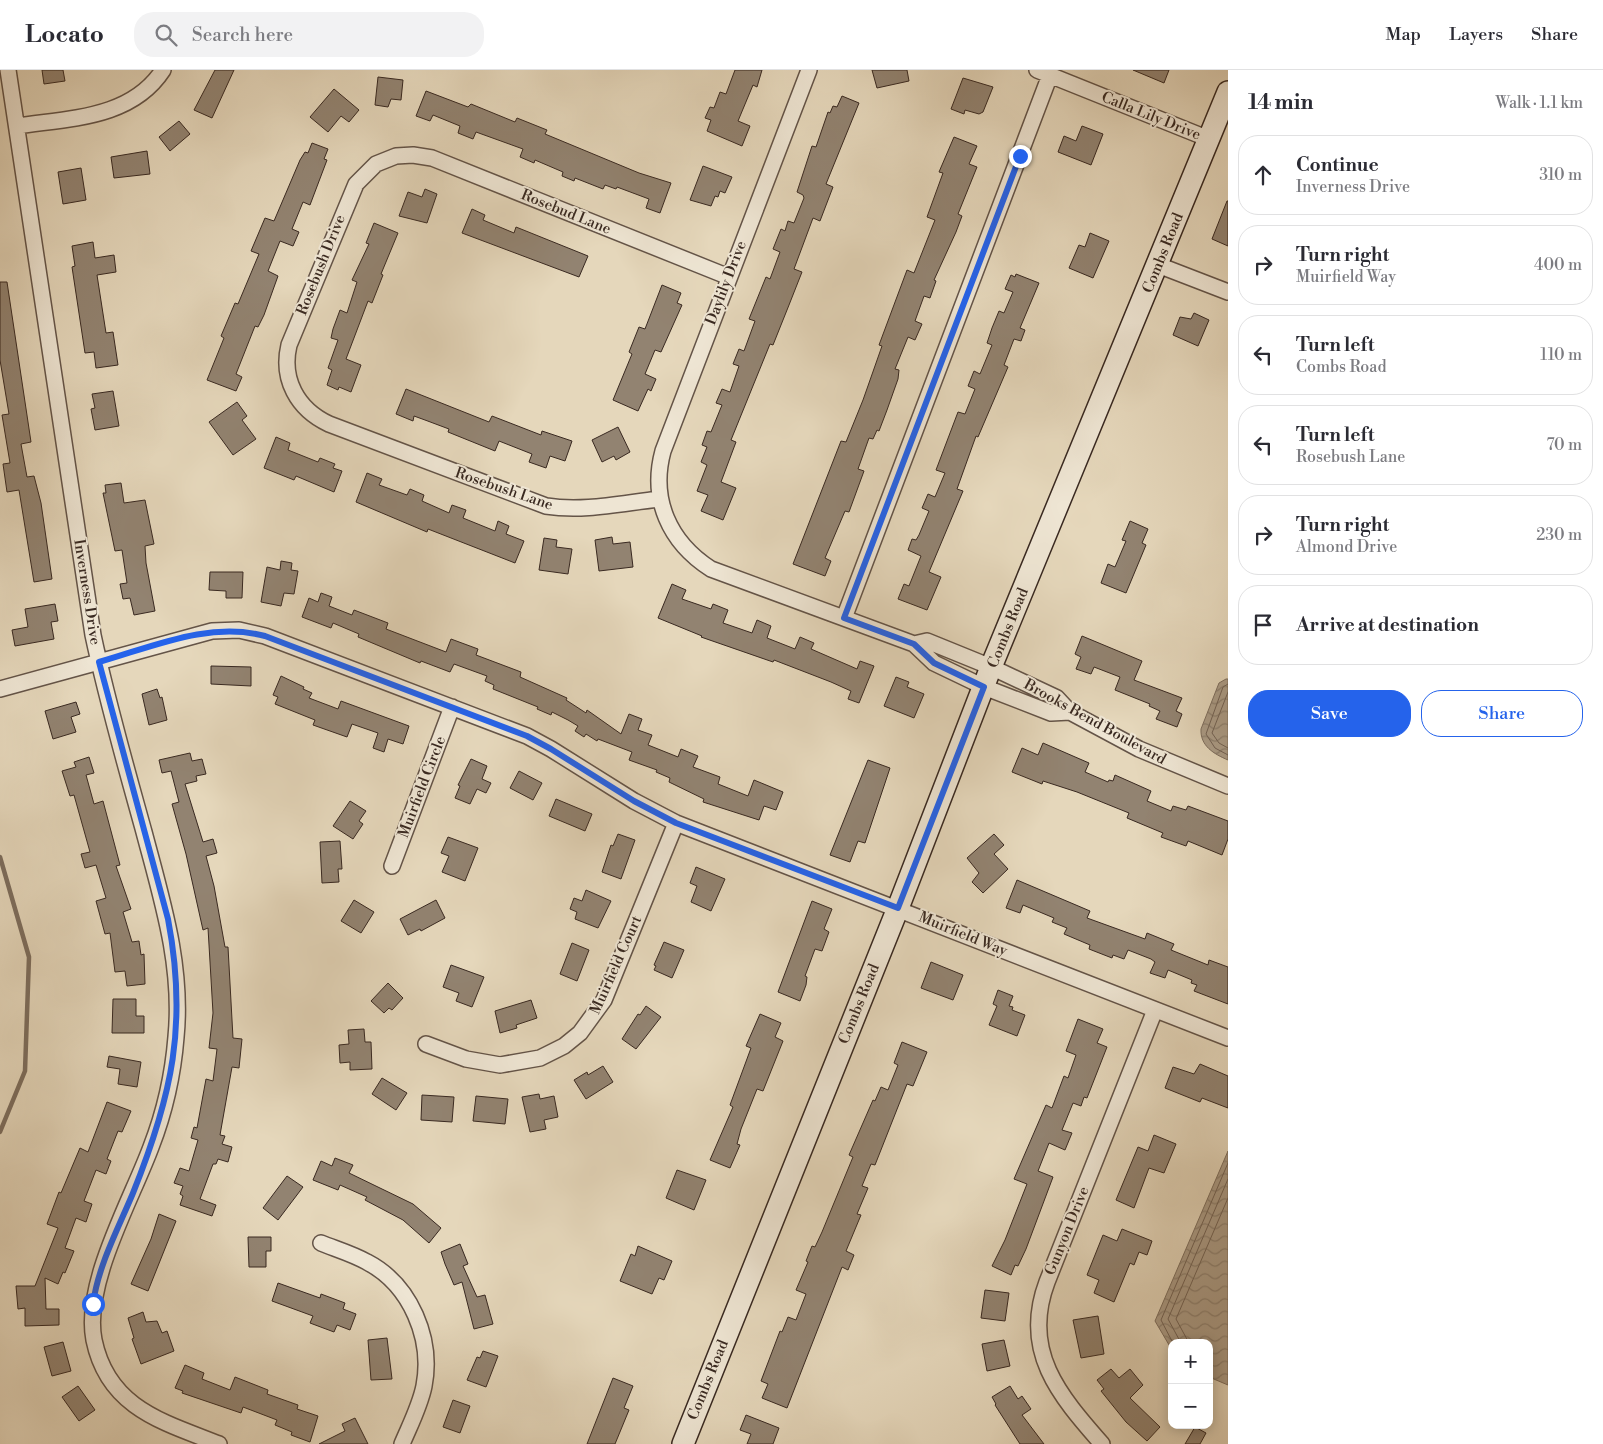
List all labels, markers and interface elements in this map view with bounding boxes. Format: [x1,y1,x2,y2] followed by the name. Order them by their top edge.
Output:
[134,12,484,57] search box
[25,20,104,50] text: Locato
[152,21,180,49] icon: search
[192,23,293,47] text: Search here
[1386,23,1421,46] text: Map
[1449,23,1503,46] text: Layers
[1531,23,1578,46] text: Share
[1099,87,1203,145] street label: Calla Lily Drive
[1248,90,1313,116] text: 14 min
[1495,93,1583,113] text: Walk · 1.1 km
[1009,145,1032,168] route end
[1296,153,1379,177] text: Continue
[1249,161,1277,189] icon: ahead
[1539,165,1582,185] text: 310 m
[1296,177,1410,197] text: Inverness Drive
[518,185,614,239] street label: Rosebud Lane
[1138,210,1188,296] street label: Combs Road
[292,212,350,318] street label: Rosebush Drive
[701,238,751,328] street label: Daylily Drive
[1296,243,1389,267] text: Turn right
[1249,251,1277,279] icon: right
[1534,255,1582,275] text: 400 m
[1296,267,1396,287] text: Muirfield Way
[1296,333,1375,357] text: Turn left
[1249,341,1277,369] icon: left
[1540,345,1582,365] text: 110 m
[1296,357,1387,377] text: Combs Road
[1296,423,1375,447] text: Turn left
[1249,431,1277,459] icon: left
[1546,435,1582,455] text: 70 m
[1296,447,1405,467] text: Rosebush Lane
[452,463,556,515] street label: Rosebush Lane
[1296,513,1389,537] text: Turn right
[1249,521,1277,549] icon: right
[1536,525,1582,545] text: 230 m
[1296,537,1397,557] text: Almond Drive
[69,538,105,646] street label: Inverness Drive
[983,585,1033,671] street label: Combs Road
[1249,611,1277,639] icon: arrive
[1296,613,1479,637] text: Arrive at destination
[1020,674,1170,769] street label: Brooks Bend Boulevard
[1248,690,1411,737] button: Save
[1421,690,1583,737] button: Share
[394,733,450,841] street label: Muirfield Circle
[916,908,1011,961] street label: Muirfield Way
[586,912,646,1017] street label: Muirfield Court
[834,961,884,1047] street label: Combs Road
[1041,1184,1093,1278] street label: Gunyon Drive
[82,1293,105,1316] route start
[683,1337,733,1423] street label: Combs Road
[1168,1339,1213,1429] map controls
[1168,1339,1213,1384] button: +
[1168,1384,1213,1429] button: −

